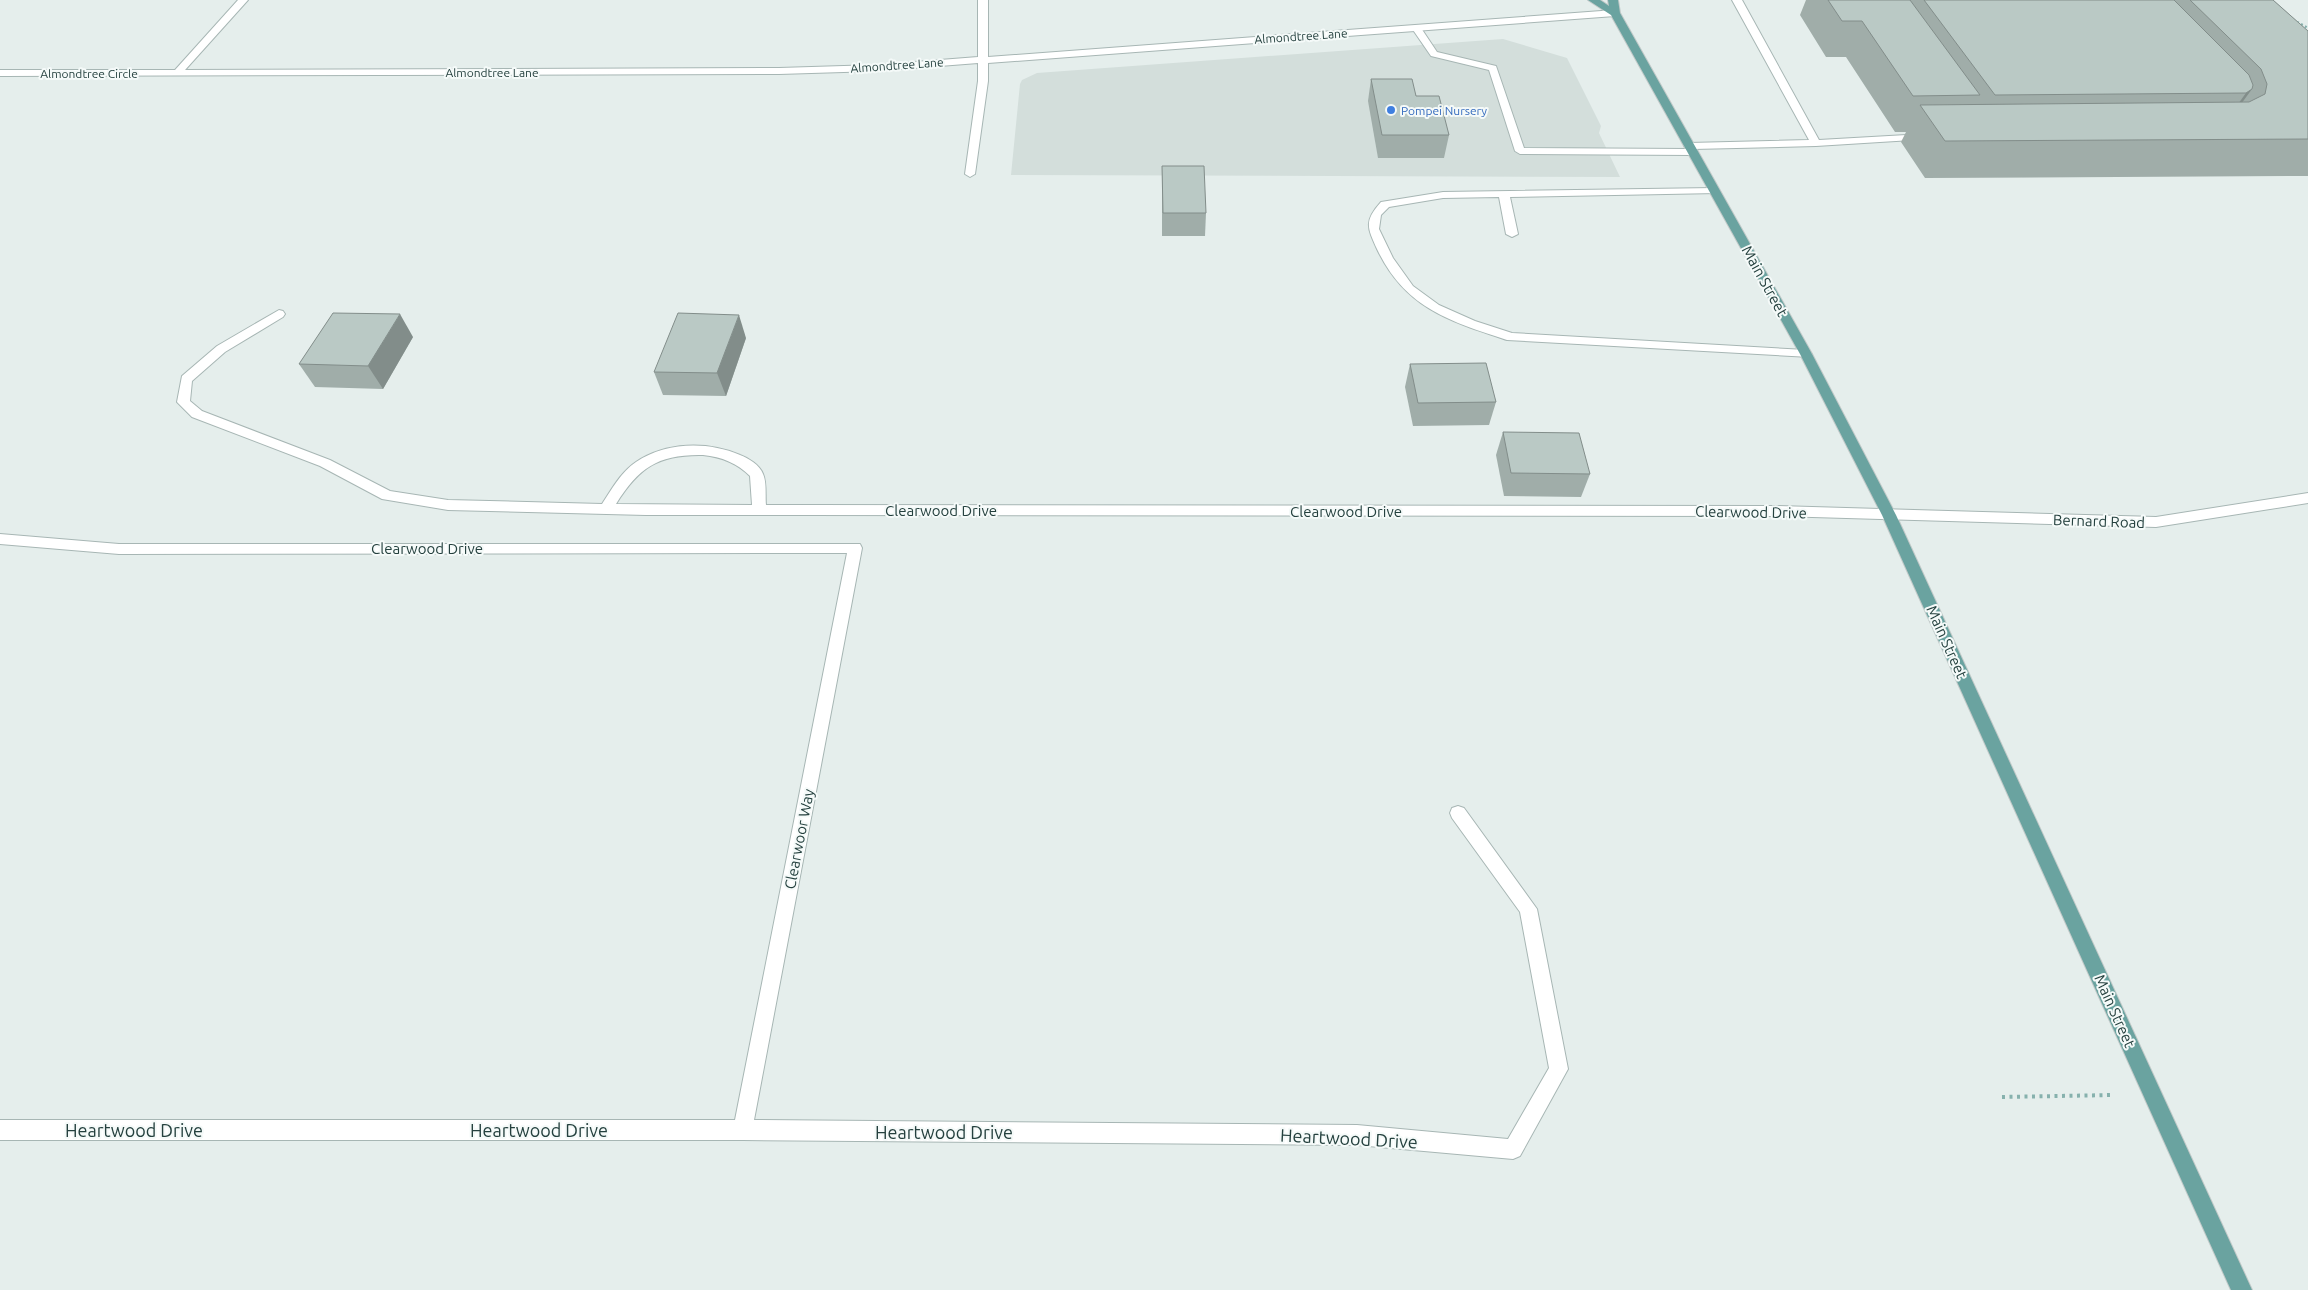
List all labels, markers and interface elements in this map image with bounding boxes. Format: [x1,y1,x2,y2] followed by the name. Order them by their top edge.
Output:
[1254,26,1348,46] street label: Almondtree Lane
[850,55,944,75] street label: Almondtree Lane
[445,66,539,79] street label: Almondtree Lane
[40,67,138,80] street label: Almondtree Circle
[1385,104,1397,116] marker: Pompei Nursery
[1401,104,1487,117] place label: Pompei Nursery
[1739,243,1791,319] street label: Main Street
[885,502,997,519] street label: Clearwood Drive
[1290,503,1402,520] street label: Clearwood Drive
[1695,503,1807,521] street label: Clearwood Drive
[2053,511,2145,531] street label: Bernard Road
[371,540,483,557] street label: Clearwood Drive
[1923,603,1971,681] street label: Main Street
[781,787,817,891] street label: Clearwoor Way
[2091,972,2139,1050] street label: Main Street
[65,1120,203,1140] street label: Heartwood Drive
[470,1120,608,1140] street label: Heartwood Drive
[875,1122,1013,1142] street label: Heartwood Drive
[1280,1124,1418,1152] street label: Heartwood Drive

